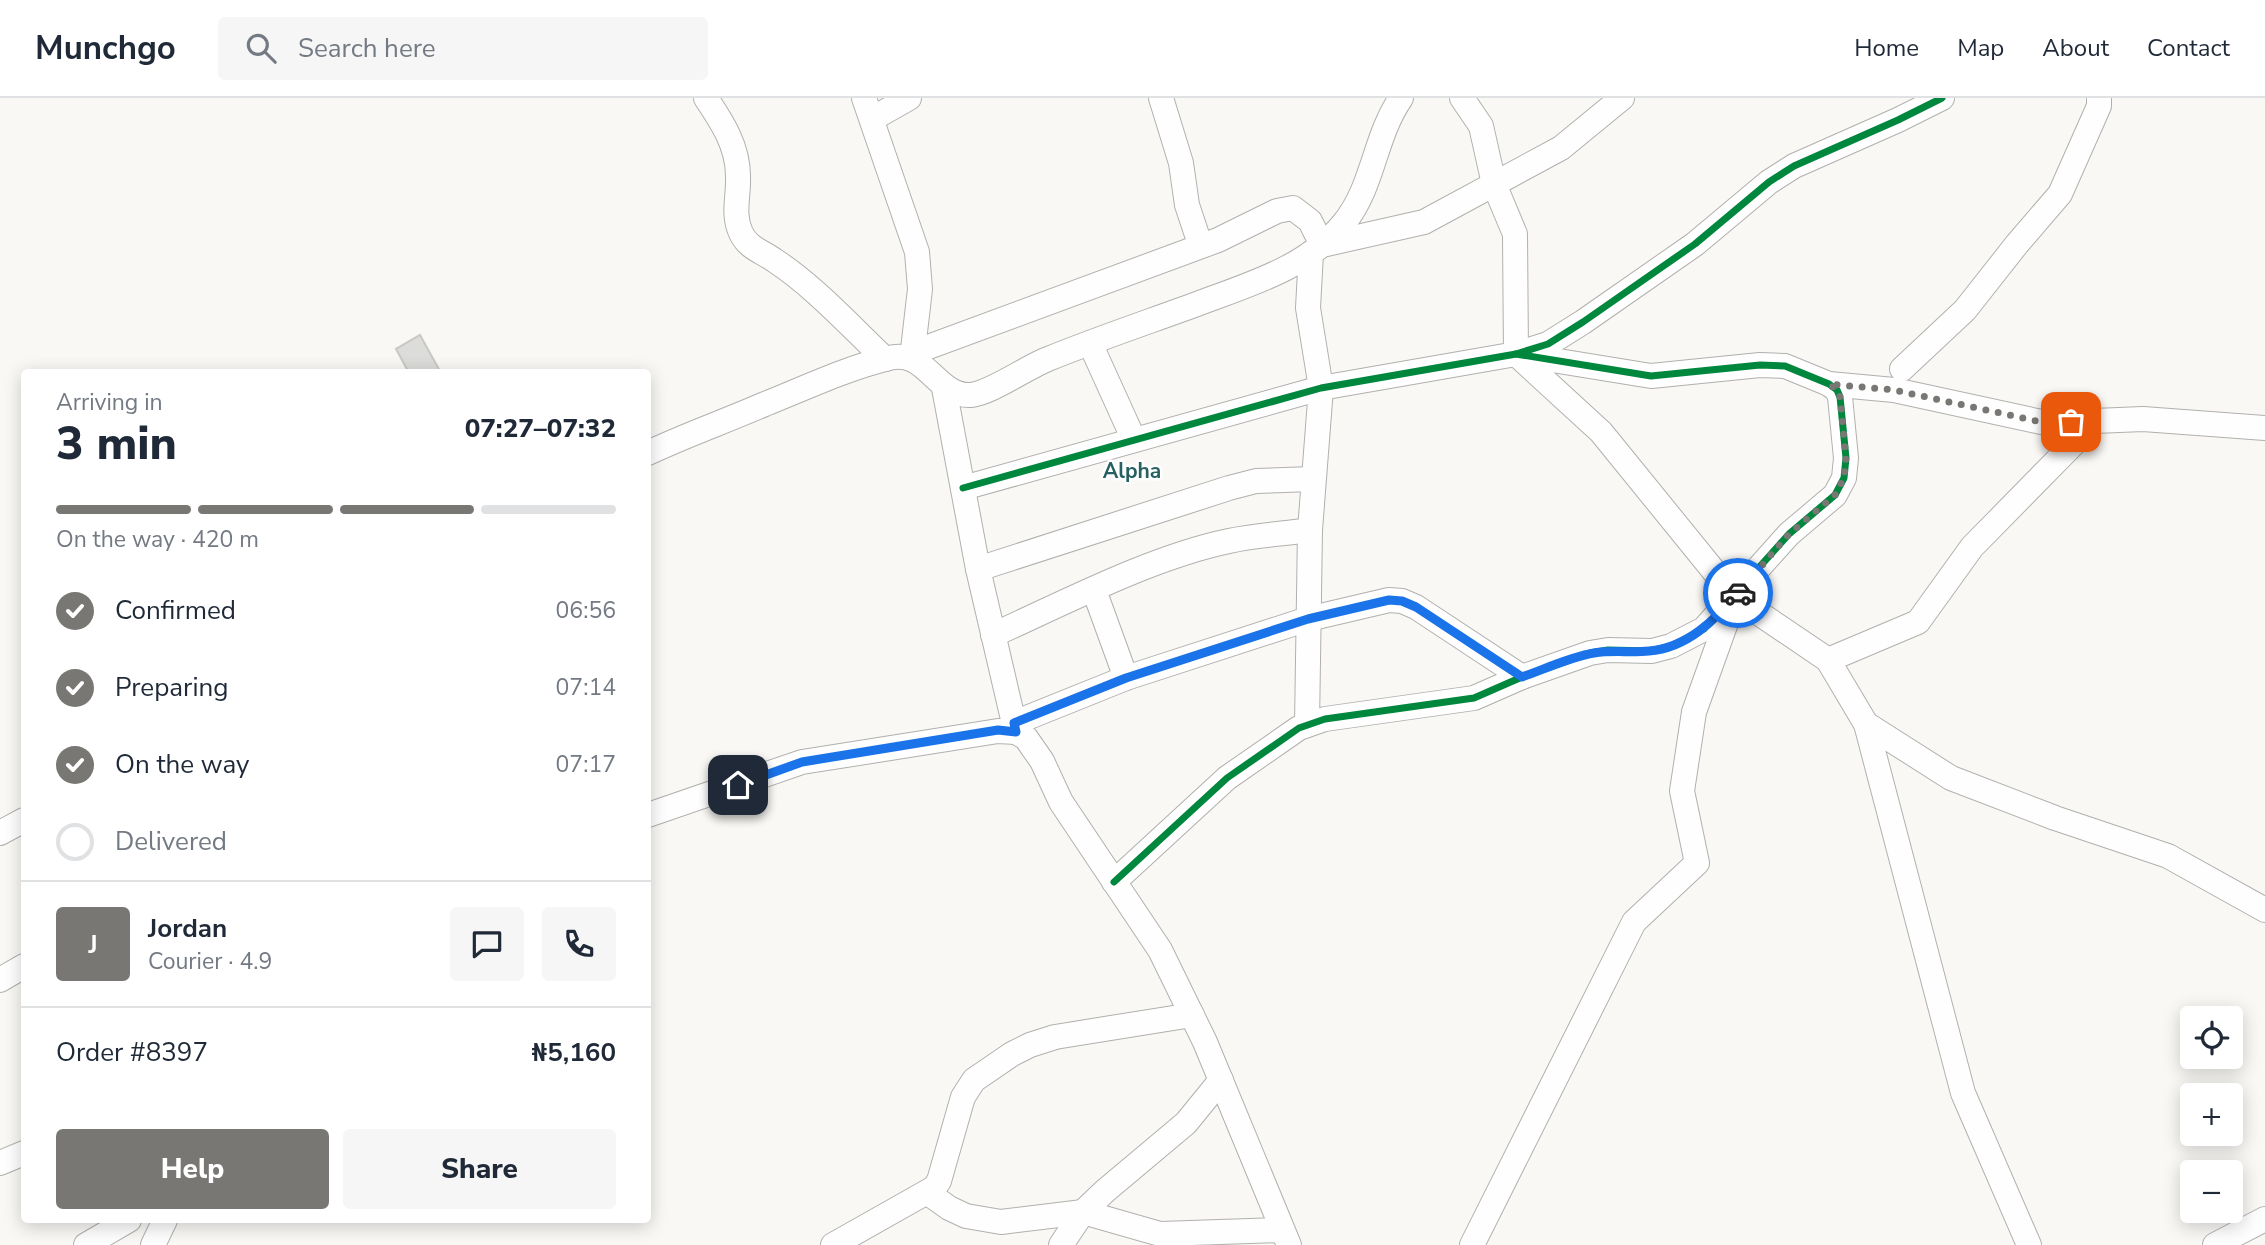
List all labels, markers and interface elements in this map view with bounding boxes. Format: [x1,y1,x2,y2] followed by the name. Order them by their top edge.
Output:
[218,17,708,80] search box
[35,26,176,71] text: Munchgo
[242,29,280,67] icon: search
[298,31,436,66] text: Search here
[1854,32,1919,64] text: Home
[1957,32,2004,64] text: Map
[2042,32,2109,64] text: About
[2147,32,2230,64] text: Contact
[56,387,163,418] text: Arriving in
[2041,392,2101,452] pin
[2052,403,2090,441] icon: bag
[465,411,616,446] text: 07:27–07:32
[56,412,177,475] text: 3 min
[1103,457,1161,485] district label: Alpha
[56,524,259,555] text: On the way · 420 m
[1703,558,1773,628] courier
[1719,574,1757,612] icon: car
[56,592,94,630] icon: check
[115,593,236,628] text: Confirmed
[556,595,616,626] text: 06:56
[56,669,94,707] icon: check
[115,670,228,705] text: Preparing
[556,672,616,703] text: 07:14
[56,746,94,784] icon: check
[115,747,249,782] text: On the way
[556,749,616,780] text: 07:17
[708,755,768,815] pin
[719,766,757,804] icon: home
[115,824,227,859] text: Delivered
[450,907,524,981] button: chat
[542,907,616,981] button: phone
[148,911,227,946] text: Jordan
[88,927,98,962] text: J
[148,946,272,977] text: Courier · 4.9
[2180,1006,2243,1223] map controls
[2180,1006,2243,1069] button: locate
[56,1035,208,1070] text: Order #8397
[532,1035,616,1070] text: ₦5,160
[2180,1083,2243,1146] button: +
[56,1129,329,1209] button: Help
[343,1129,616,1209] button: Share
[2180,1160,2243,1223] button: −

